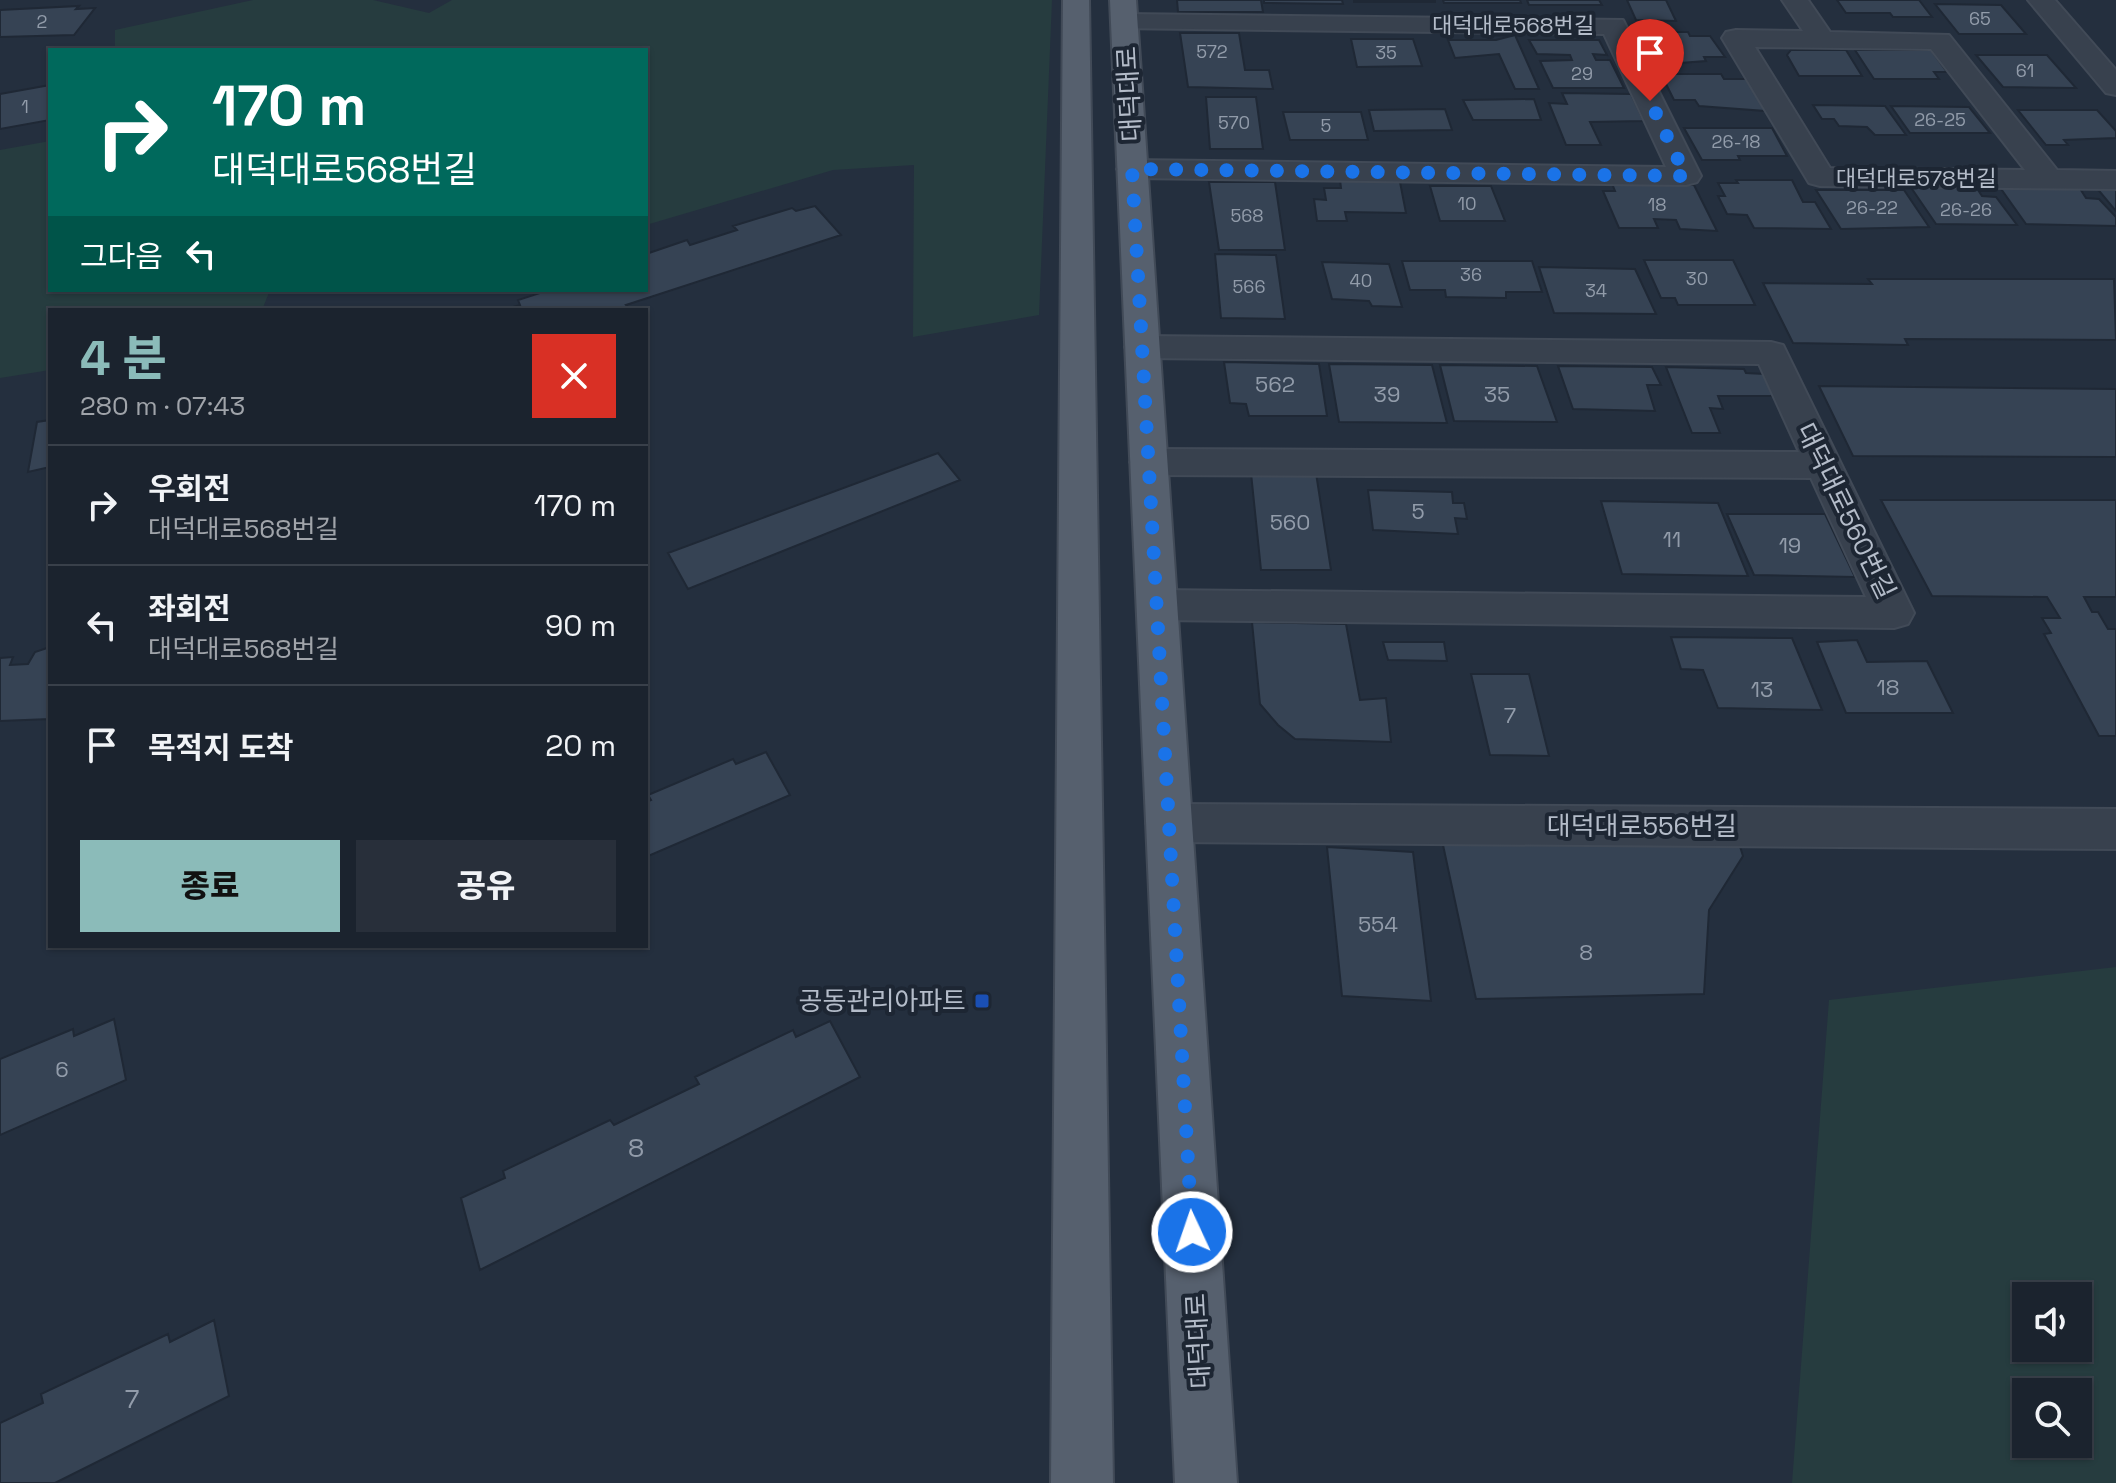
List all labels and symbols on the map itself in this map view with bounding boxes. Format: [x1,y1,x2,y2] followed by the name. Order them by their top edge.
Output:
[1969,7,1991,30] house number: 65
[37,10,47,33] house number: 2
[1432,11,1594,39] street label: 대덕대로568번길
[1616,19,1684,101] pin
[1196,40,1228,63] house number: 572
[1375,41,1397,64] house number: 35
[1110,45,1148,143] street label: 대덕대로
[2016,59,2034,82] house number: 61
[1571,62,1593,85] house number: 29
[21,95,29,118] house number: 1
[1914,108,1966,131] house number: 26-25
[1218,111,1250,134] house number: 570
[1321,114,1331,137] house number: 5
[1712,130,1760,153] house number: 26-18
[1836,164,1996,192] street label: 대덕대로578번길
[1457,192,1477,215] house number: 10
[1648,193,1666,216] house number: 18
[1846,196,1898,219] house number: 26-22
[1940,198,1992,221] house number: 26-26
[1230,204,1264,227] house number: 568
[1460,263,1482,286] house number: 36
[1686,267,1708,290] house number: 30
[1350,269,1372,292] house number: 40
[1233,275,1265,298] house number: 566
[1585,279,1607,302] house number: 34
[1255,370,1295,398] house number: 562
[1374,380,1400,408] house number: 39
[1484,380,1510,408] house number: 35
[1789,417,1903,605] street label: 대덕대로560번길
[1411,497,1425,525] house number: 5
[1270,508,1310,536] house number: 560
[1663,525,1681,553] house number: 11
[1779,531,1801,559] house number: 19
[1877,673,1899,701] house number: 18
[1751,675,1773,703] house number: 13
[1504,701,1516,729] house number: 7
[1547,809,1737,843] street label: 대덕대로556번길
[1358,910,1398,938] house number: 554
[1579,938,1593,966] house number: 8
[799,984,966,1018] place label: 공동관리아파트
[973,992,991,1010] marker: 공동관리아파트
[55,1055,69,1083] house number: 6
[628,1131,644,1165] house number: 8
[1150,1190,1234,1274] position arrow
[1179,1292,1217,1390] street label: 대덕대로
[125,1382,139,1416] house number: 7

